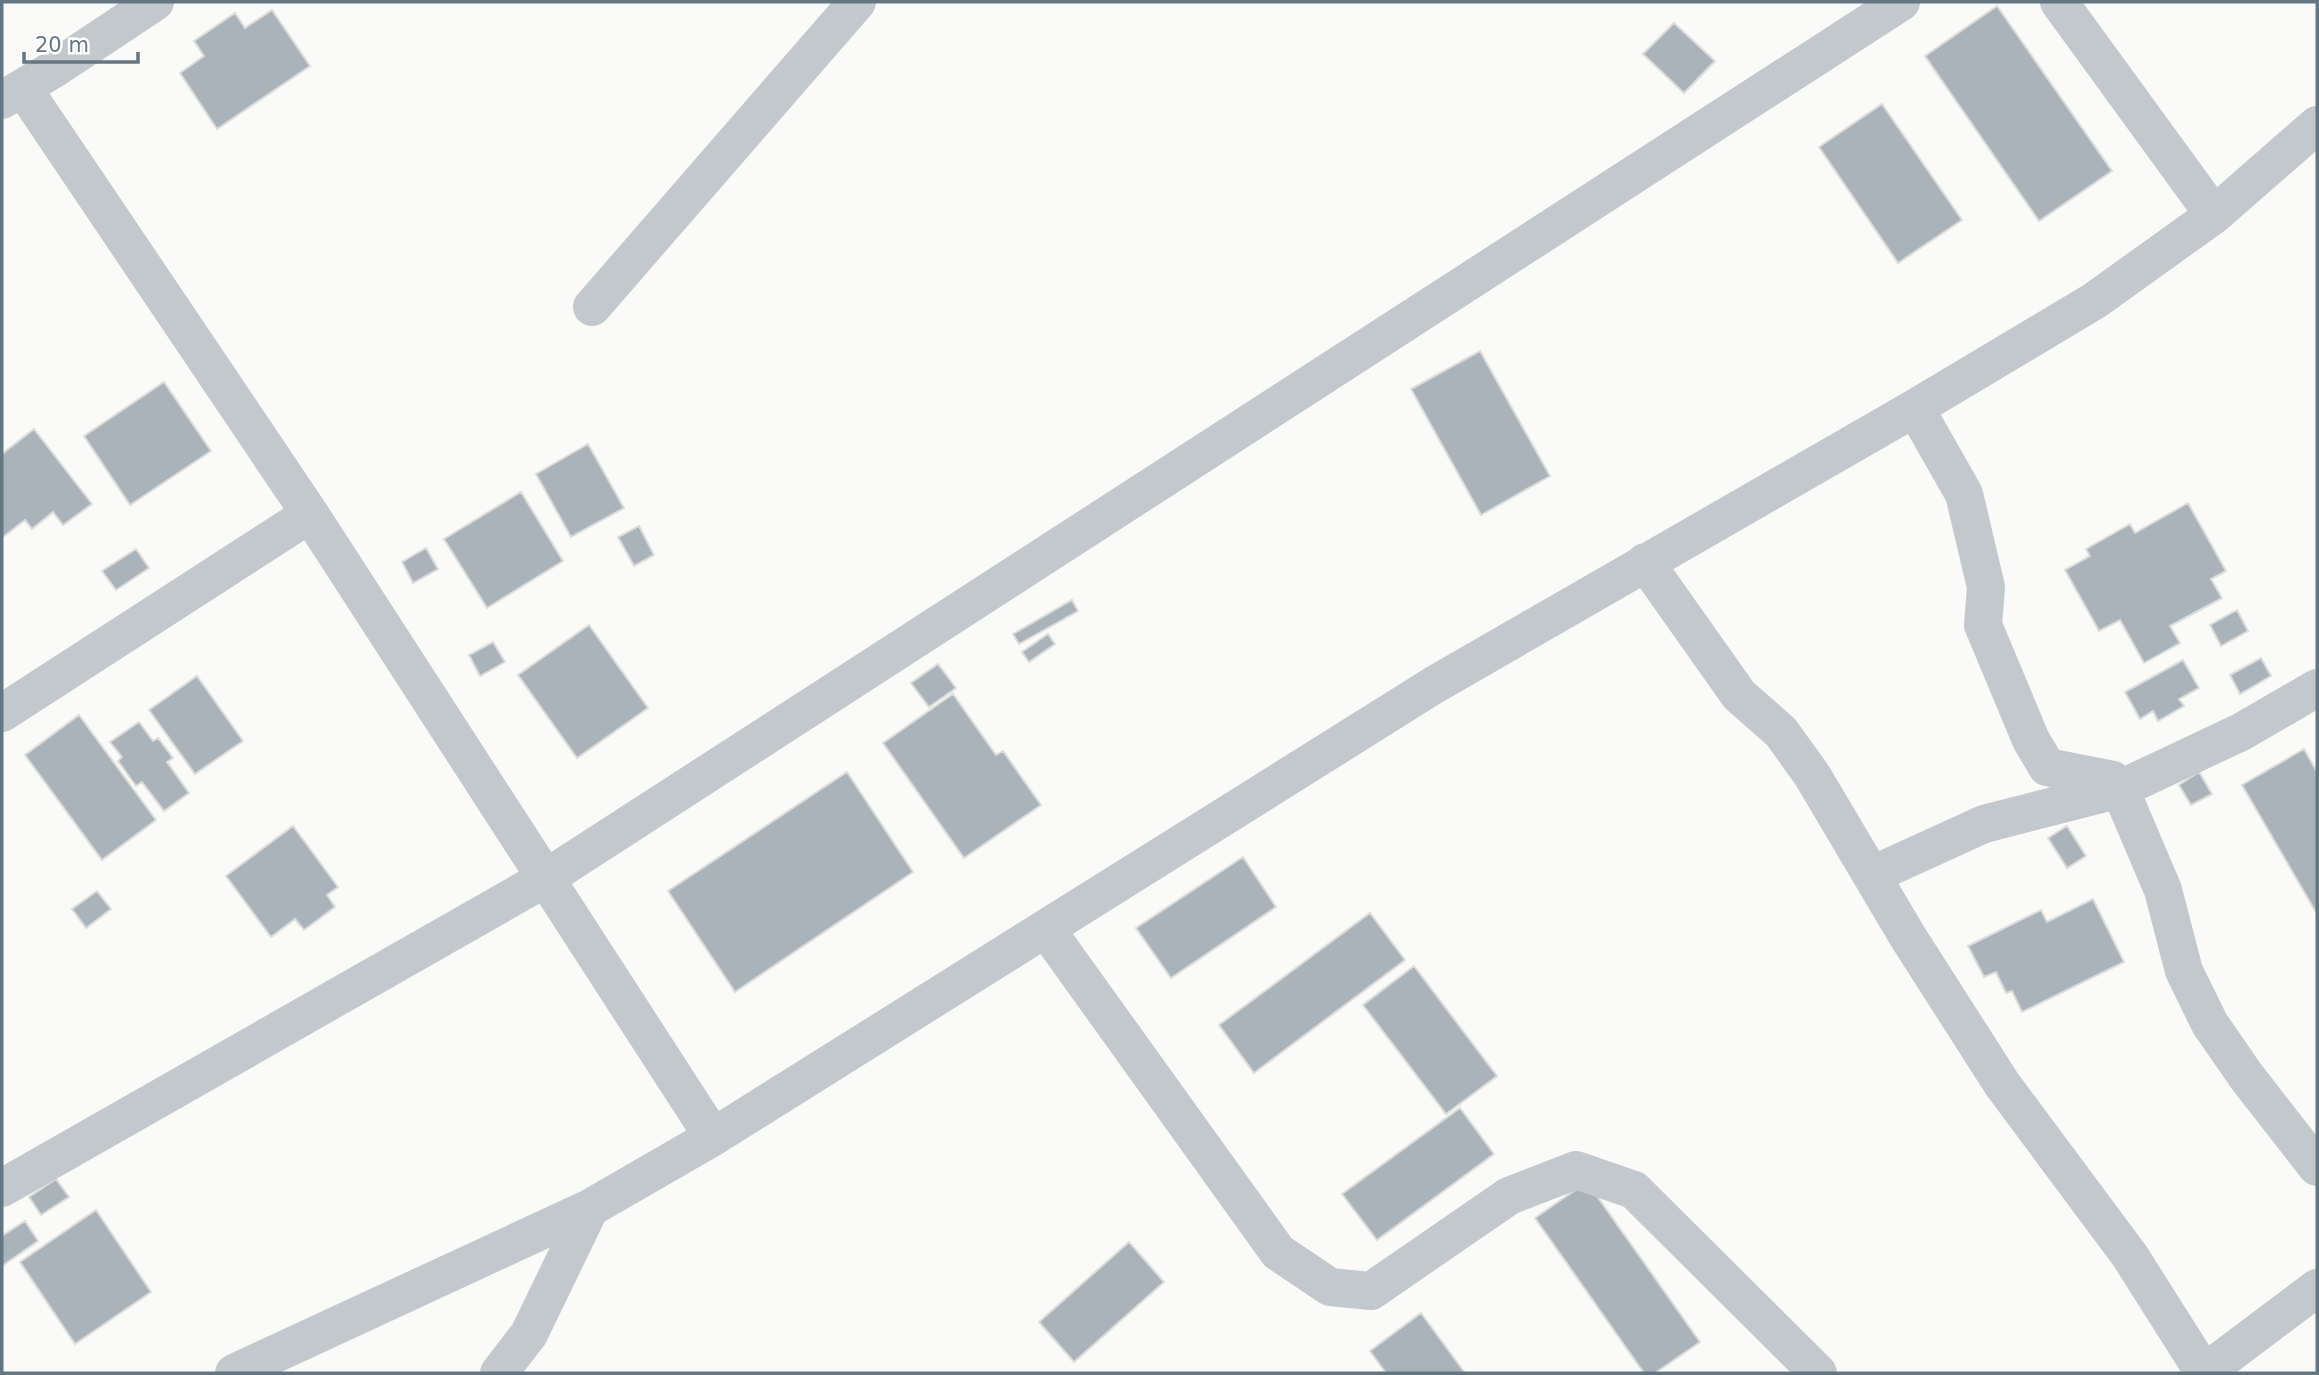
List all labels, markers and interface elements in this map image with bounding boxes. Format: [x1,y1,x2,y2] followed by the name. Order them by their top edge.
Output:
[24,21,138,65] scale bar
[35,33,89,57] text: 20 m

